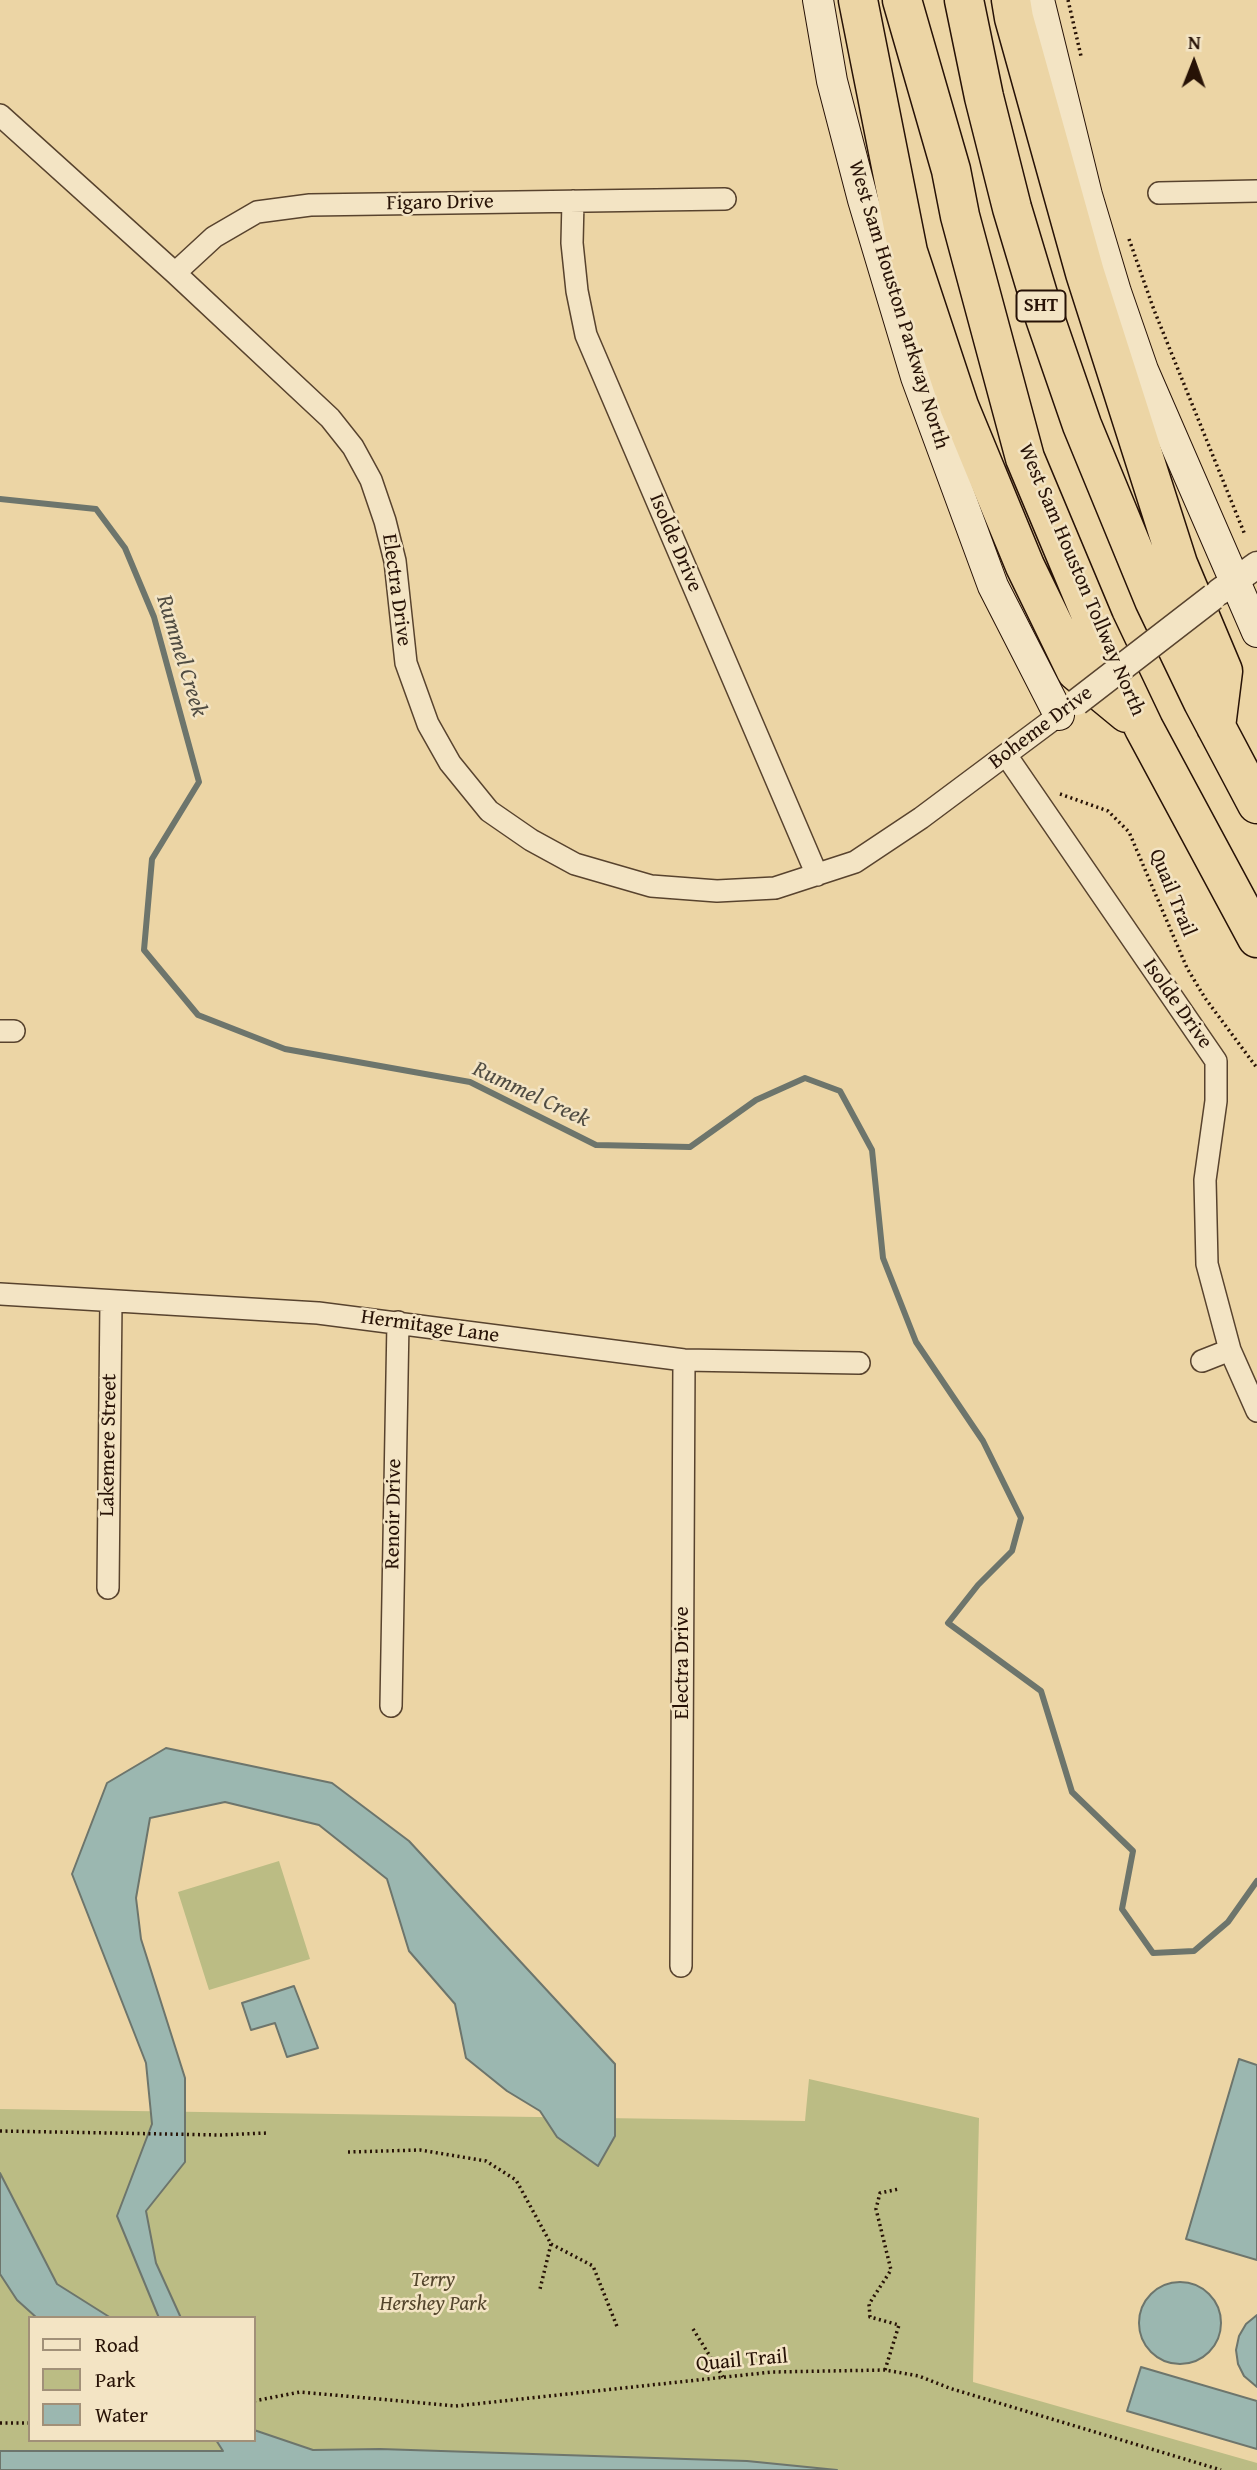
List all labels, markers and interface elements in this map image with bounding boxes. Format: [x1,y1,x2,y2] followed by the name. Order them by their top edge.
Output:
[1159,28,1229,98] north arrow
[1188,28,1201,56] text: N
[842,158,954,452] street label: West Sam Houston Parkway North
[386,189,494,217] street label: Figaro Drive
[1016,290,1066,322] road number: SHT
[1012,440,1150,720] street label: West Sam Houston Tollway North
[643,490,707,596] street label: Isolde Drive
[376,532,416,648] street label: Electra Drive
[149,592,213,720] water label: Rummel Creek
[984,681,1098,775] street label: Boheme Drive
[1143,845,1201,941] street label: Quail Trail
[1137,954,1217,1054] street label: Isolde Drive
[468,1056,594,1134] water label: Rummel Creek
[359,1305,501,1349] street label: Hermitage Lane
[95,1373,123,1517] street label: Lakemere Street
[380,1458,408,1570] street label: Renoir Drive
[670,1606,696,1720] street label: Electra Drive
[380,2268,486,2318] park label: Terry Hershey Park
[28,2316,256,2442] legend
[95,2329,139,2360] text: Road
[695,2344,789,2378] street label: Quail Trail
[95,2364,136,2395] text: Park
[95,2399,148,2430] text: Water

